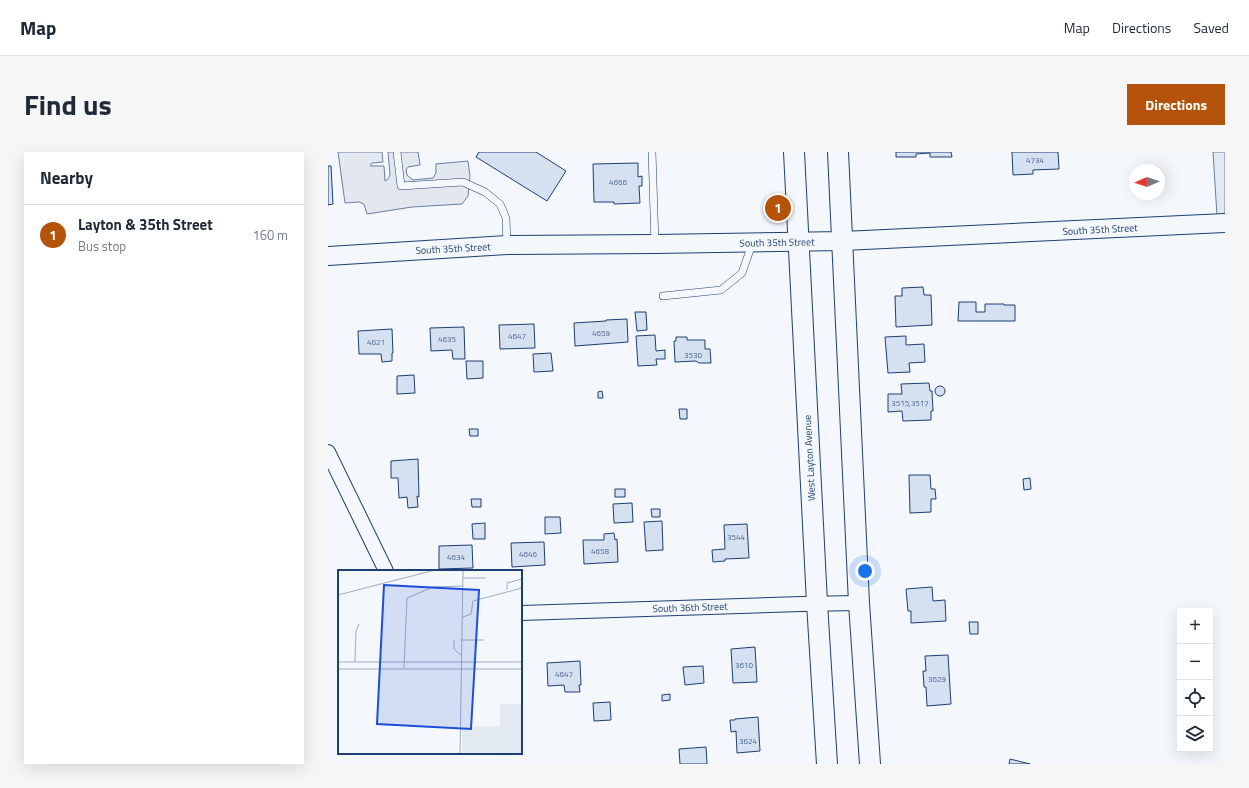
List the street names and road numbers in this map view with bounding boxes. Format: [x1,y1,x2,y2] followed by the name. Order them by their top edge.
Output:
[1062,220,1138,239] street label: South 35th Street
[739,234,815,251] street label: South 35th Street
[415,239,491,258] street label: South 35th Street
[800,414,819,501] street label: West Layton Avenue
[652,599,728,616] street label: South 36th Street

